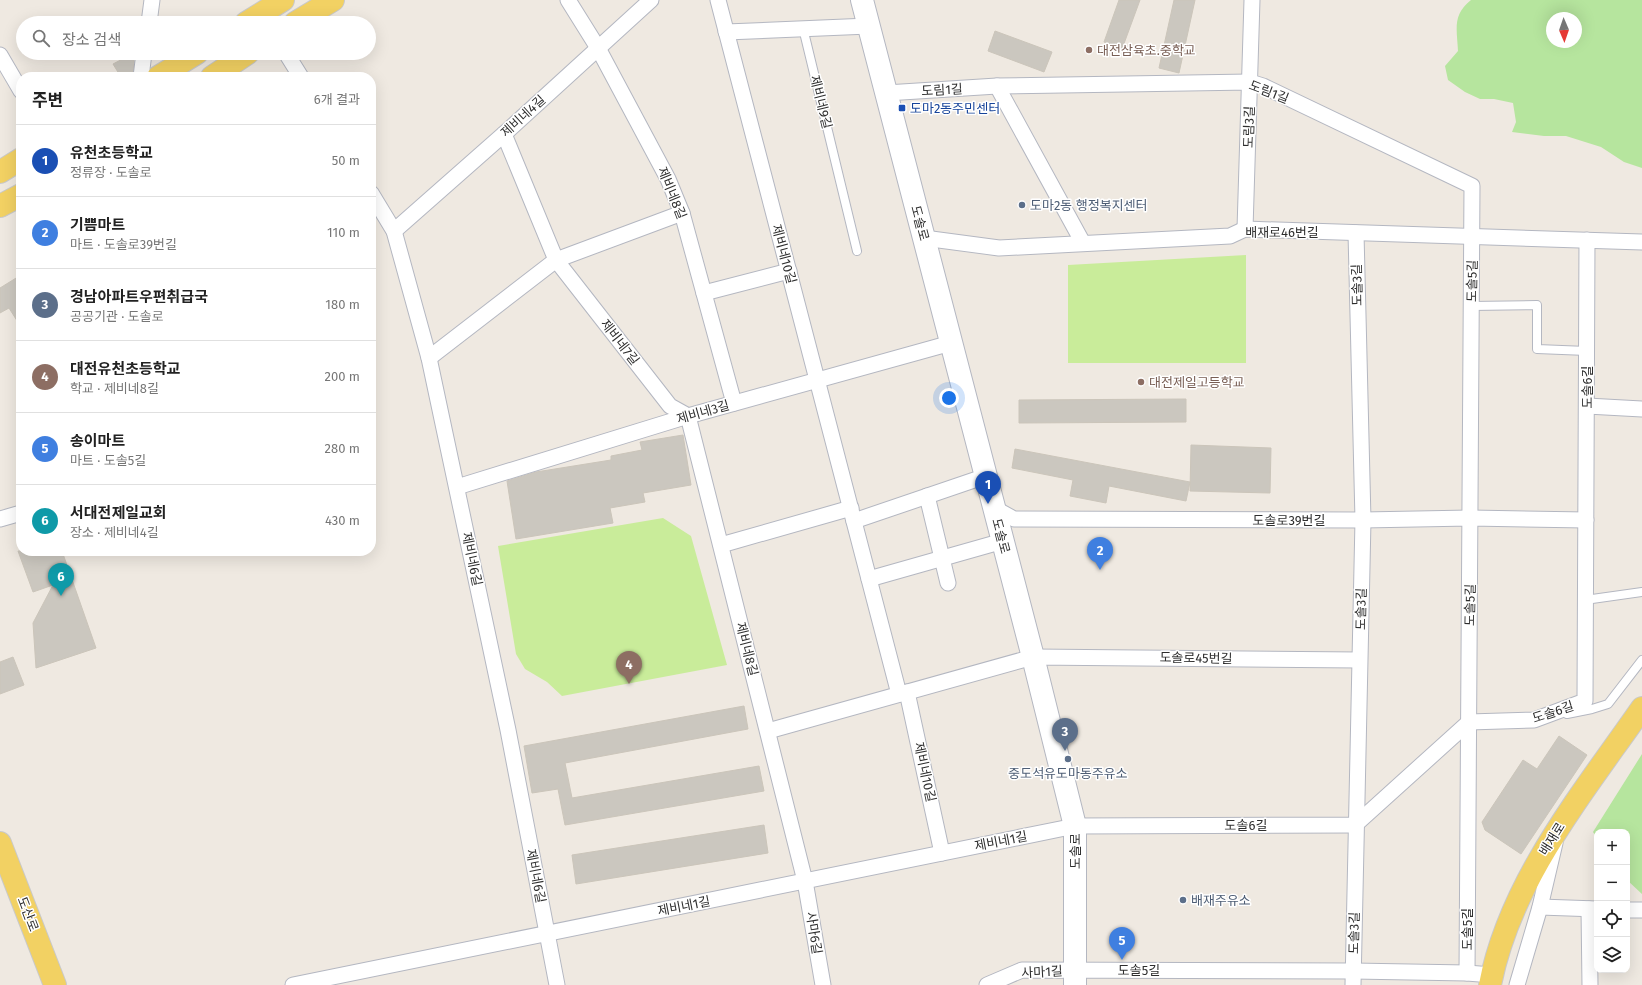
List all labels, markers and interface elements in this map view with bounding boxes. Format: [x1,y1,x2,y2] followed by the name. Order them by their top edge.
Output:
[1546,12,1582,48] north arrow
[16,16,376,60] search box
[30,27,52,49] icon: search
[62,31,121,49] text: 장소 검색
[1097,43,1196,58] place label: 대전삼육초.중학교
[1084,45,1094,55] marker: 대전삼육초.중학교
[807,74,835,130] street label: 제비네9길
[1247,78,1291,106] street label: 도림1길
[921,81,963,99] street label: 도림1길
[32,90,63,111] text: 주변
[314,92,360,107] text: 6개 결과
[498,92,548,140] street label: 제비네4길
[910,101,1000,116] place label: 도마2동주민센터
[897,103,907,113] marker: 도마2동주민센터
[1241,106,1257,148] street label: 도림3길
[70,144,153,162] text: 유천초등학교
[42,153,48,168] text: 1
[332,153,360,168] text: 50 m
[70,165,152,180] text: 정류장 · 도솔로
[655,165,689,221] street label: 제비네8길
[1030,198,1148,213] place label: 도마2동 행정복지센터
[1017,200,1027,210] marker: 도마2동 행정복지센터
[908,204,932,242] street label: 도솔로
[70,216,125,234] text: 기쁨마트
[769,223,799,285] street label: 제비네10길
[42,225,48,240] text: 2
[327,225,360,240] text: 110 m
[1245,225,1319,240] street label: 배재로46번길
[70,237,177,252] text: 마트 · 도솔로39번길
[1464,260,1480,302] street label: 도솔5길
[1349,264,1365,306] street label: 도솔3길
[70,288,208,306] text: 경남아파트우편취급국
[42,297,48,312] text: 3
[325,297,360,312] text: 180 m
[70,309,164,324] text: 공공기관 · 도솔로
[598,316,642,368] street label: 제비네7길
[70,360,180,378] text: 대전유천초등학교
[1580,366,1595,408] street label: 도솔6길
[41,369,49,384] text: 4
[324,369,360,384] text: 200 m
[1149,375,1245,390] place label: 대전제일고등학교
[1136,377,1146,387] marker: 대전제일고등학교
[70,381,159,396] text: 학교 · 제비네8길
[939,388,959,408] your location
[675,397,731,427] street label: 제비네3길
[70,432,125,450] text: 송이마트
[42,441,48,456] text: 5
[325,441,360,456] text: 280 m
[70,453,146,468] text: 마트 · 도솔5길
[975,471,1001,504] pin: 1
[70,504,167,522] text: 서대전제일교회
[41,513,49,528] text: 6
[325,513,360,528] text: 430 m
[1253,513,1325,528] street label: 도솔로39번길
[989,517,1013,555] street label: 도솔로
[70,525,159,540] text: 장소 · 제비네4길
[459,531,485,587] street label: 제비네6길
[1087,537,1113,570] pin: 2
[48,563,74,596] pin: 6
[1462,584,1478,626] street label: 도솔5길
[1353,588,1369,630] street label: 도솔3길
[733,620,761,678] street label: 제비네8길
[1159,650,1233,666] street label: 도솔로45번길
[616,651,642,684] pin: 4
[1530,698,1576,726] street label: 도솔6길
[1052,718,1078,751] pin: 3
[911,741,939,803] street label: 제비네10길
[1063,754,1073,764] marker: 중도석유도마동주유소
[1008,766,1128,781] place label: 중도석유도마동주유소
[1225,818,1267,833] street label: 도솔6길
[1536,820,1568,858] street label: 배재로
[973,829,1029,853] street label: 제비네1길
[1594,829,1630,973] map controls
[1594,829,1630,865] button: +
[1068,833,1083,869] street label: 도솔로
[523,848,549,904] street label: 제비네6길
[1594,865,1630,901] button: −
[1191,893,1251,908] place label: 배재주유소
[656,894,712,918] street label: 제비네1길
[15,895,41,933] street label: 도산로
[1178,895,1188,905] marker: 배재주유소
[1594,901,1630,937] button: locate
[1460,908,1475,950] street label: 도솔5길
[803,911,825,955] street label: 사마6길
[1346,912,1362,954] street label: 도솔3길
[1109,927,1135,960] pin: 5
[1594,937,1630,973] button: layers
[1021,963,1063,981] street label: 사마1길
[1118,963,1160,978] street label: 도솔5길

